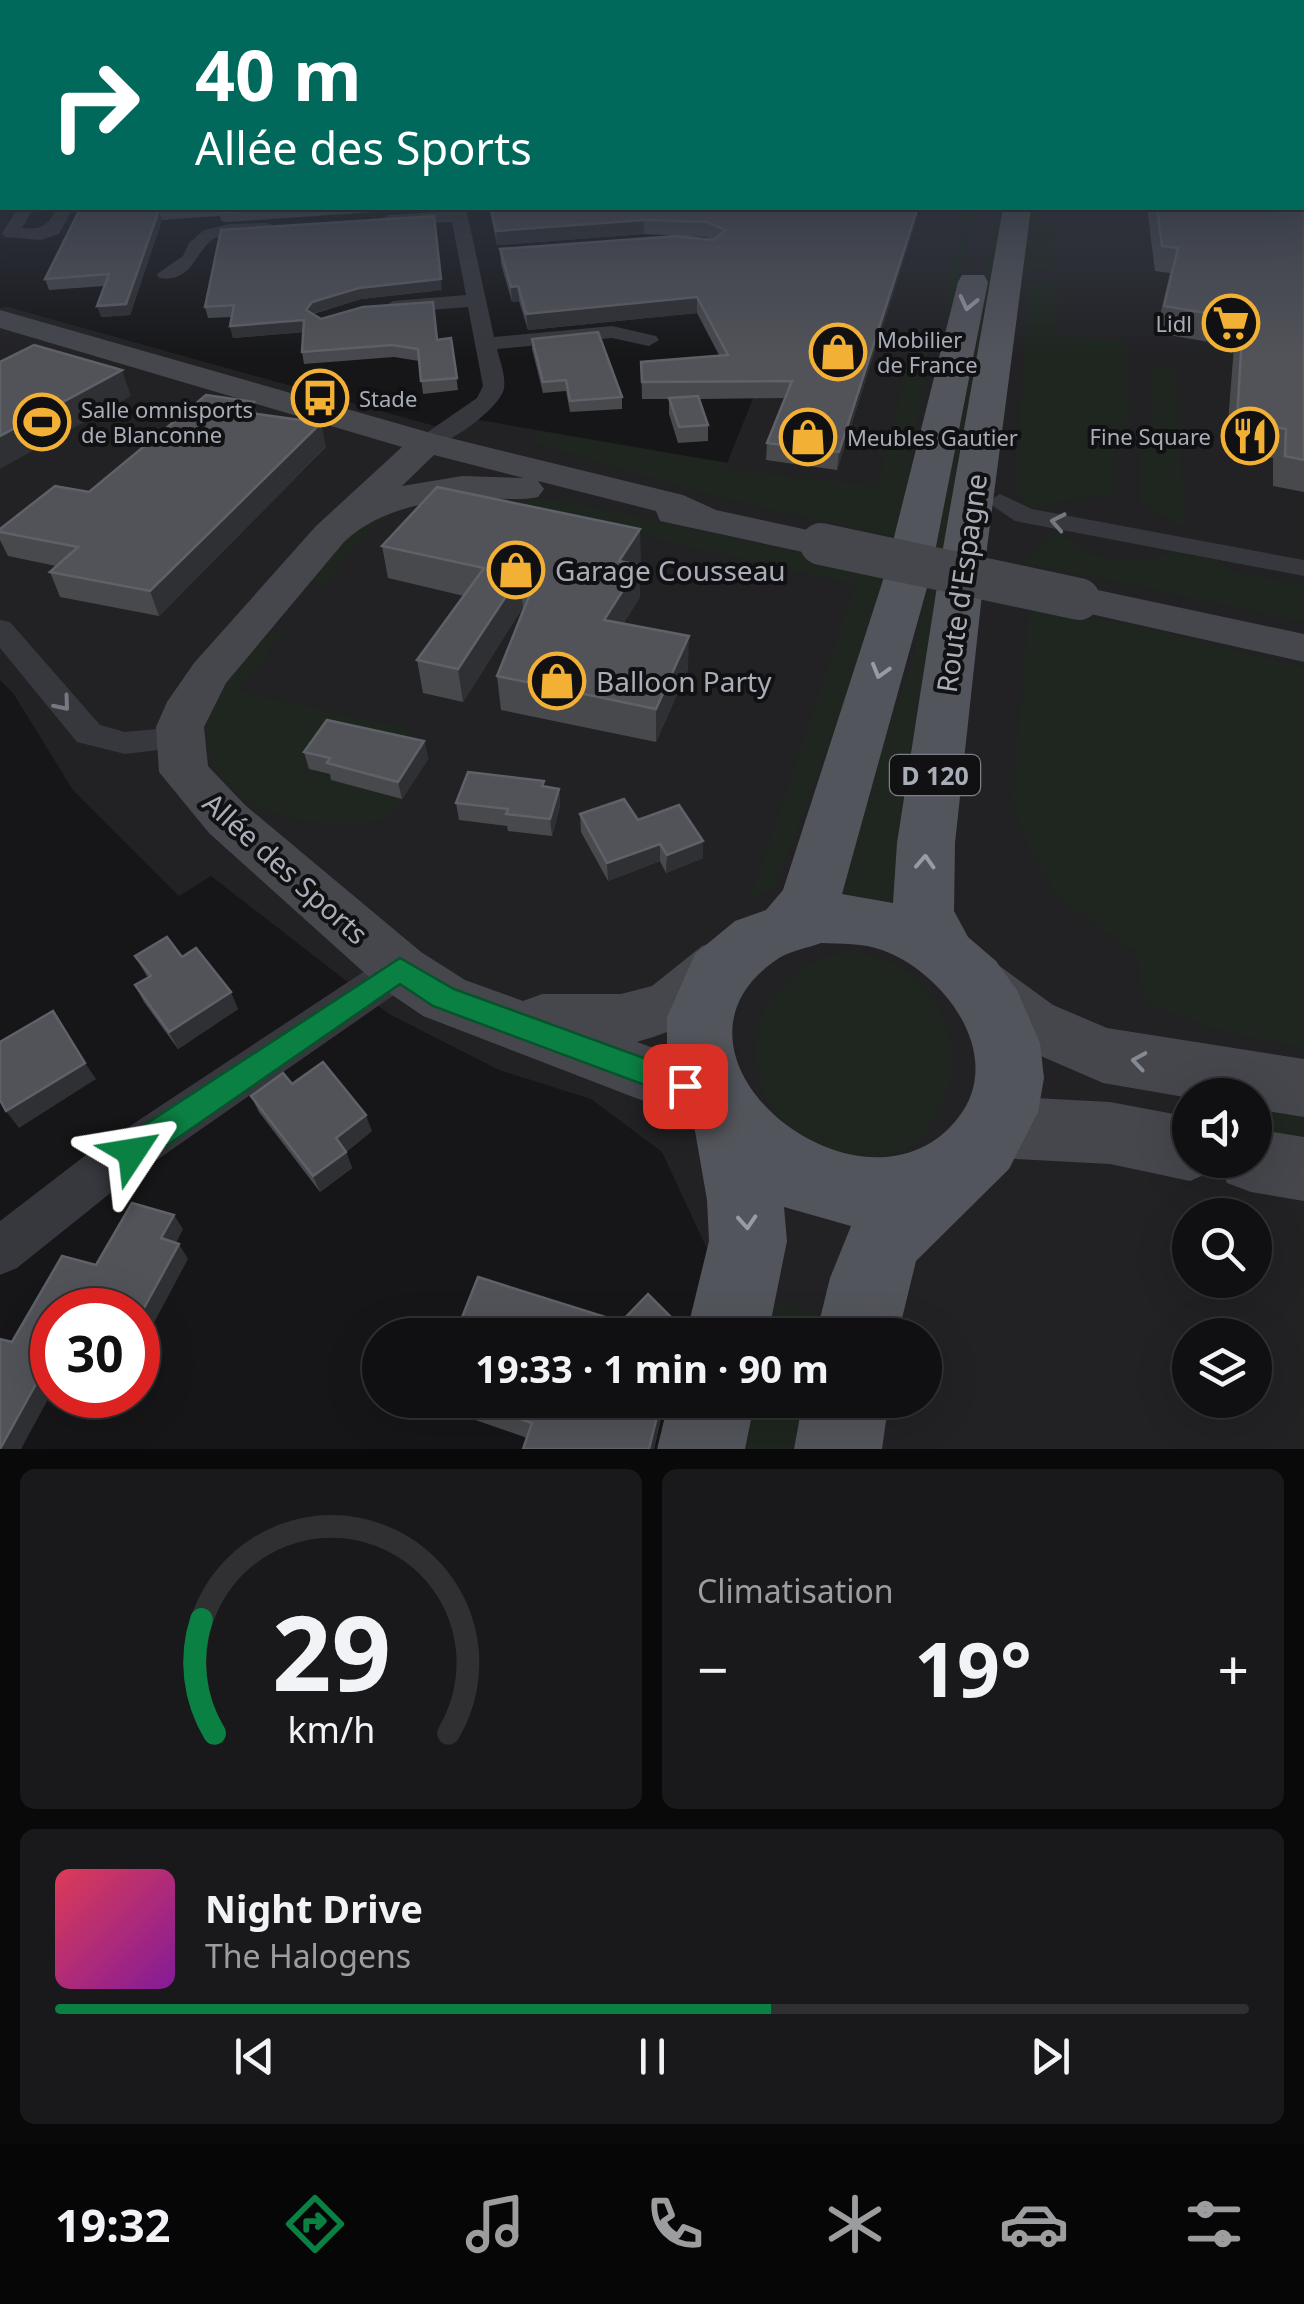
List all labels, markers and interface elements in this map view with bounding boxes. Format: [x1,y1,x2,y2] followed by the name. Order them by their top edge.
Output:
[195,26,362,122] text: 40 m
[30,40,160,170] icon: right
[195,117,532,178] text: Allée des Sports
[1201,293,1261,353] supermarket icon: Lidl
[959,294,980,311] one-way arrow
[1156,308,1192,338] place label: Lidl
[808,322,868,382] shop icon: Mobilier de France
[877,324,978,379] place label: Mobilier de France
[290,368,350,428] bus stop icon: Stade
[359,383,417,413] place label: Stade
[12,392,72,452] sports icon: Salle omnisports de Blanconne
[81,394,253,449] place label: Salle omnisports de Blanconne
[1220,406,1280,466] restaurant icon: Fine Square
[778,407,838,467] shop icon: Meubles Gautier
[1090,421,1211,451] place label: Fine Square
[847,422,1018,452] place label: Meubles Gautier
[927,471,995,695] street label: Route d'Espagne
[1049,512,1066,533] one-way arrow
[486,540,546,600] shop icon: Garage Cousseau
[555,551,786,589] place label: Garage Cousseau
[527,651,587,711] shop icon: Balloon Party
[596,662,772,700] place label: Balloon Party
[871,662,892,679] one-way arrow
[51,693,69,711] one-way arrow
[890,755,980,795] road number: D 120
[195,784,377,952] street label: Allée des Sports
[914,854,935,870] one-way arrow
[643,1044,728,1129] pin
[1130,1051,1147,1072] one-way arrow
[658,1059,713,1114] icon: arrive
[1172,1078,1272,1418] map controls
[1172,1078,1272,1178] button: sound
[80,1100,184,1204] position arrow
[1172,1198,1272,1298] button: search
[736,1214,757,1230] one-way arrow
[30,1288,160,1418] speed limit sign: 30
[1172,1318,1272,1418] button: layers
[475,1342,829,1394] text: 19:33 · 1 min · 90 m
[697,1569,894,1612] text: Climatisation
[272,1580,390,1721] text: 29
[914,1617,1032,1719] text: 19°
[697,1631,728,1706] text: −
[1218,1631,1249,1706] text: +
[287,1705,375,1753] text: km/h
[205,1882,423,1934] text: Night Drive
[205,1934,411,1977] text: The Halogens
[227,2029,282,2084] icon: previous
[625,2029,680,2084] icon: pause
[1023,2029,1078,2084] icon: next
[280,2189,350,2259] icon: directions
[460,2189,530,2259] icon: music
[640,2189,710,2259] icon: phone
[820,2189,890,2259] icon: climate
[999,2189,1069,2259] icon: car
[1179,2189,1249,2259] icon: filters
[55,2194,170,2255] text: 19:32

